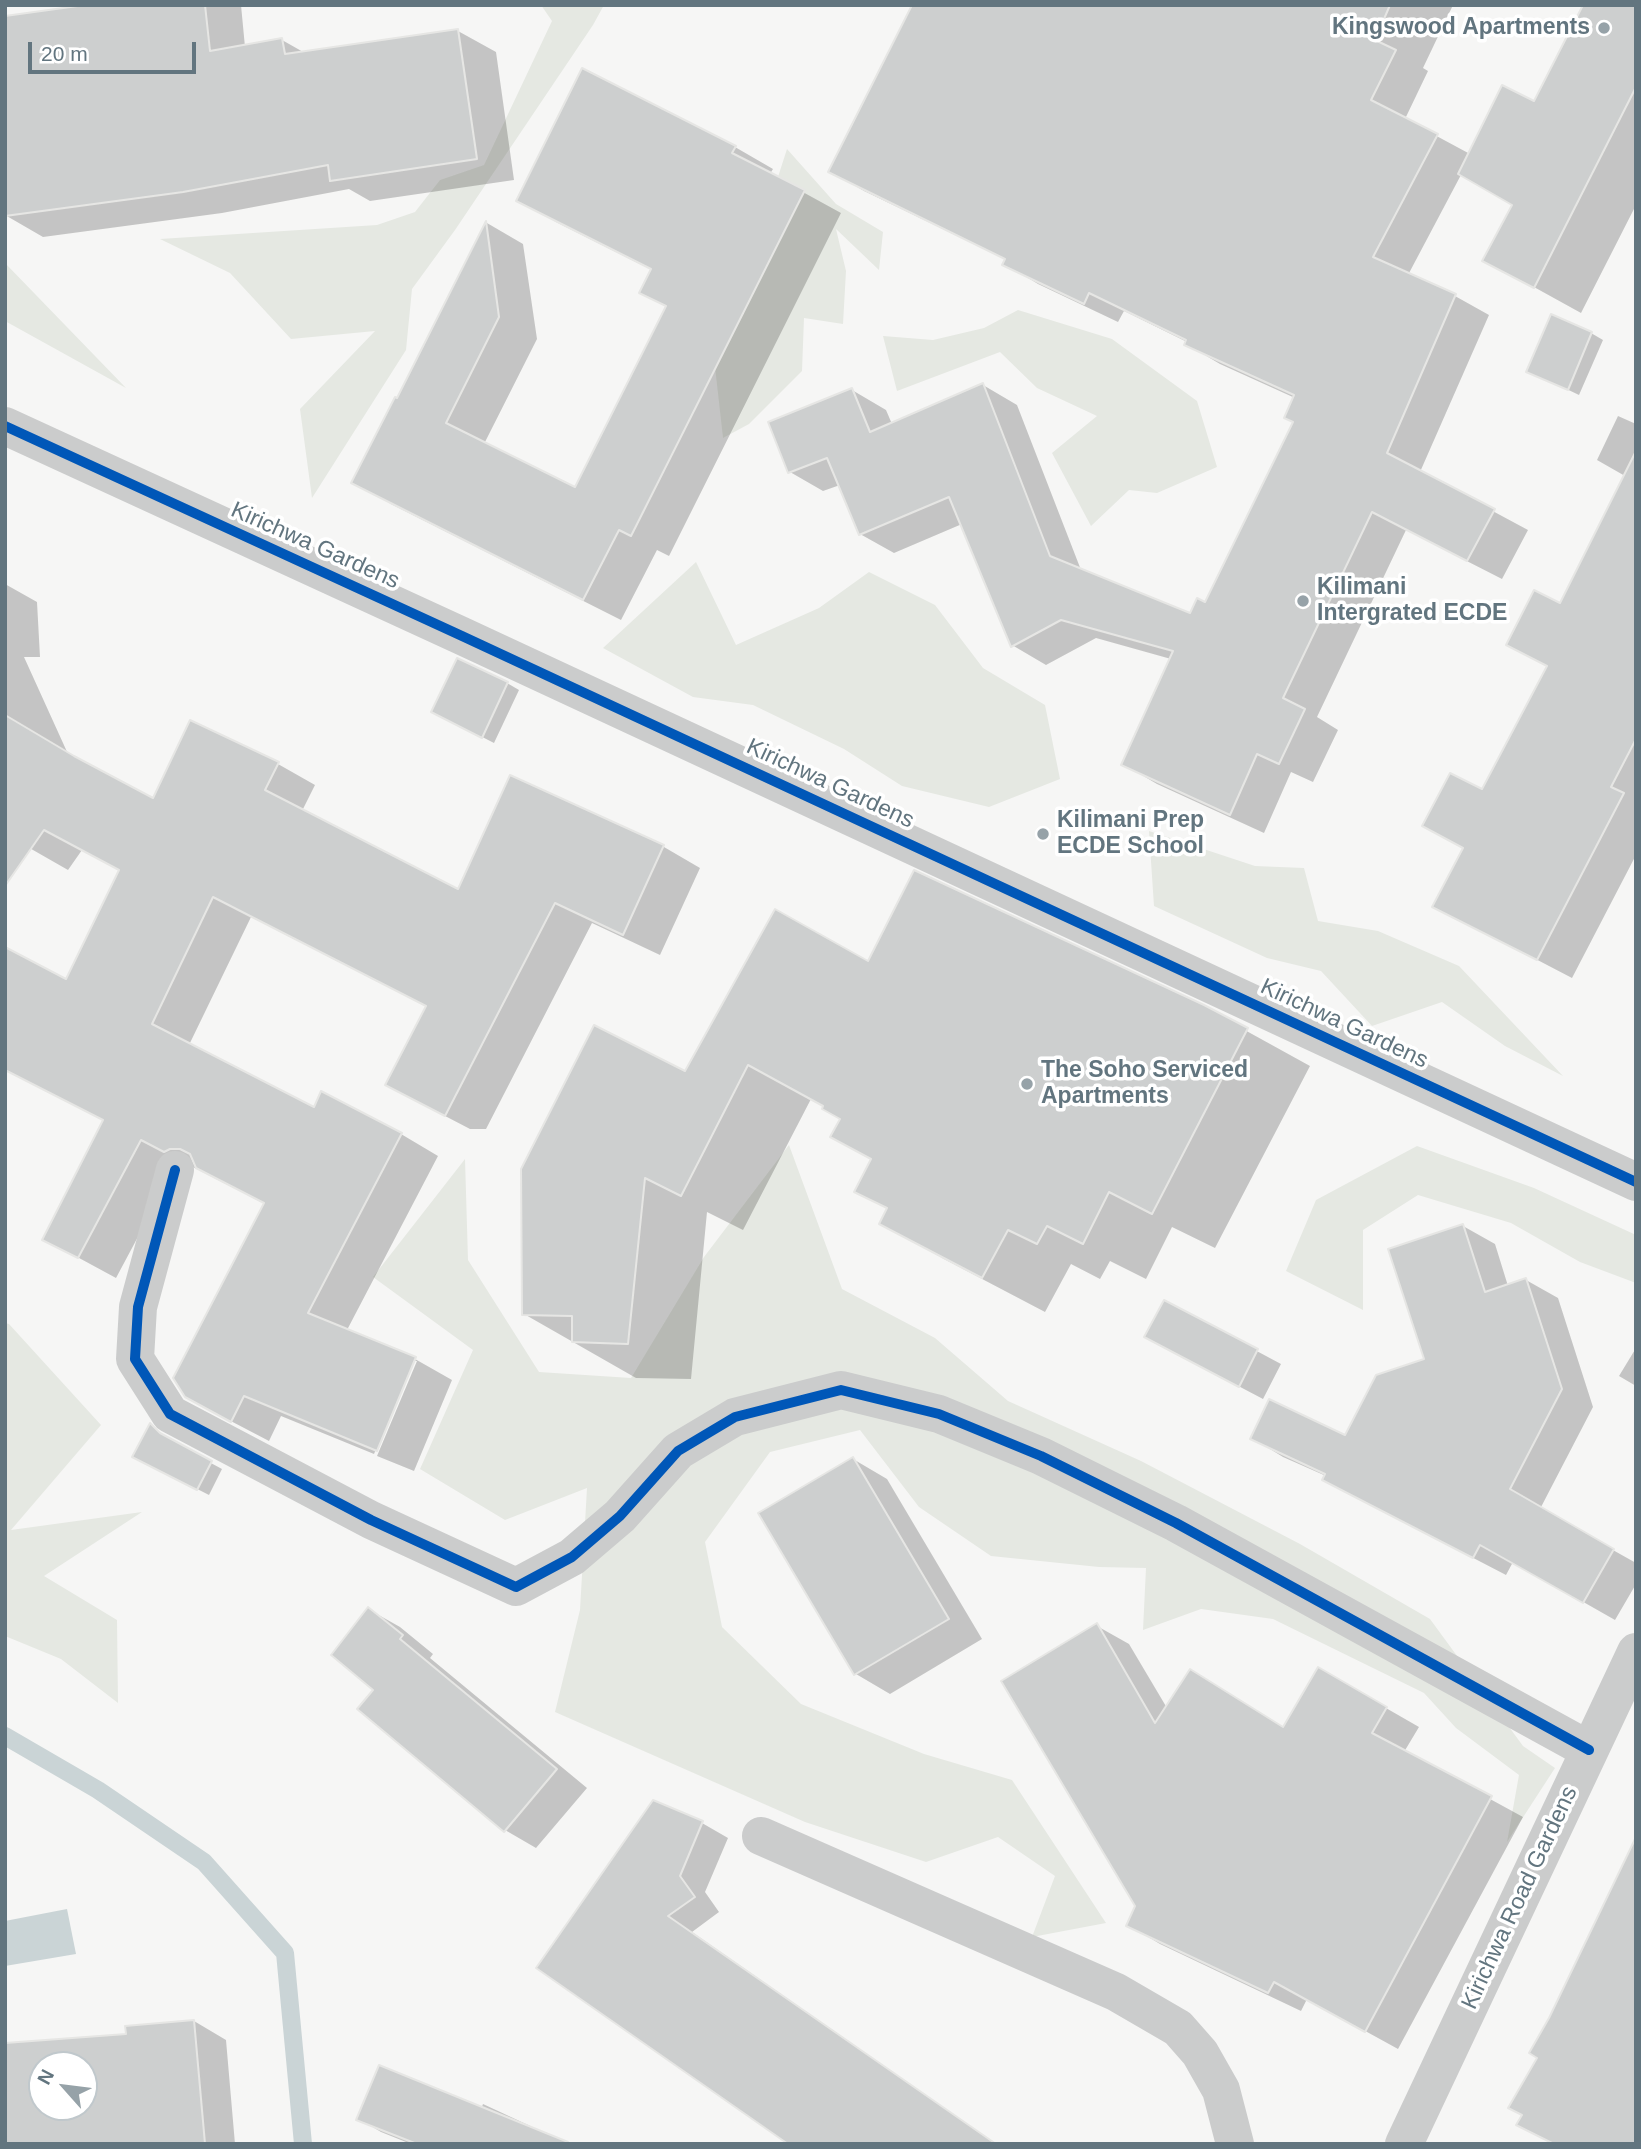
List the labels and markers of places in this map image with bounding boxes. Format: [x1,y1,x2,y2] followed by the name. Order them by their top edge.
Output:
[1332,14,1590,42] place label: Kingswood Apartments
[1596,20,1612,36] marker: Kingswood Apartments
[1317,574,1507,628] place label: Kilimani Intergrated ECDE
[1295,593,1311,609] marker: Kilimani Intergrated ECDE
[1057,807,1204,861] place label: Kilimani Prep ECDE School
[1035,826,1051,842] marker: Kilimani Prep ECDE School
[1041,1057,1248,1111] place label: The Soho Serviced Apartments
[1019,1076,1035,1092] marker: The Soho Serviced Apartments

